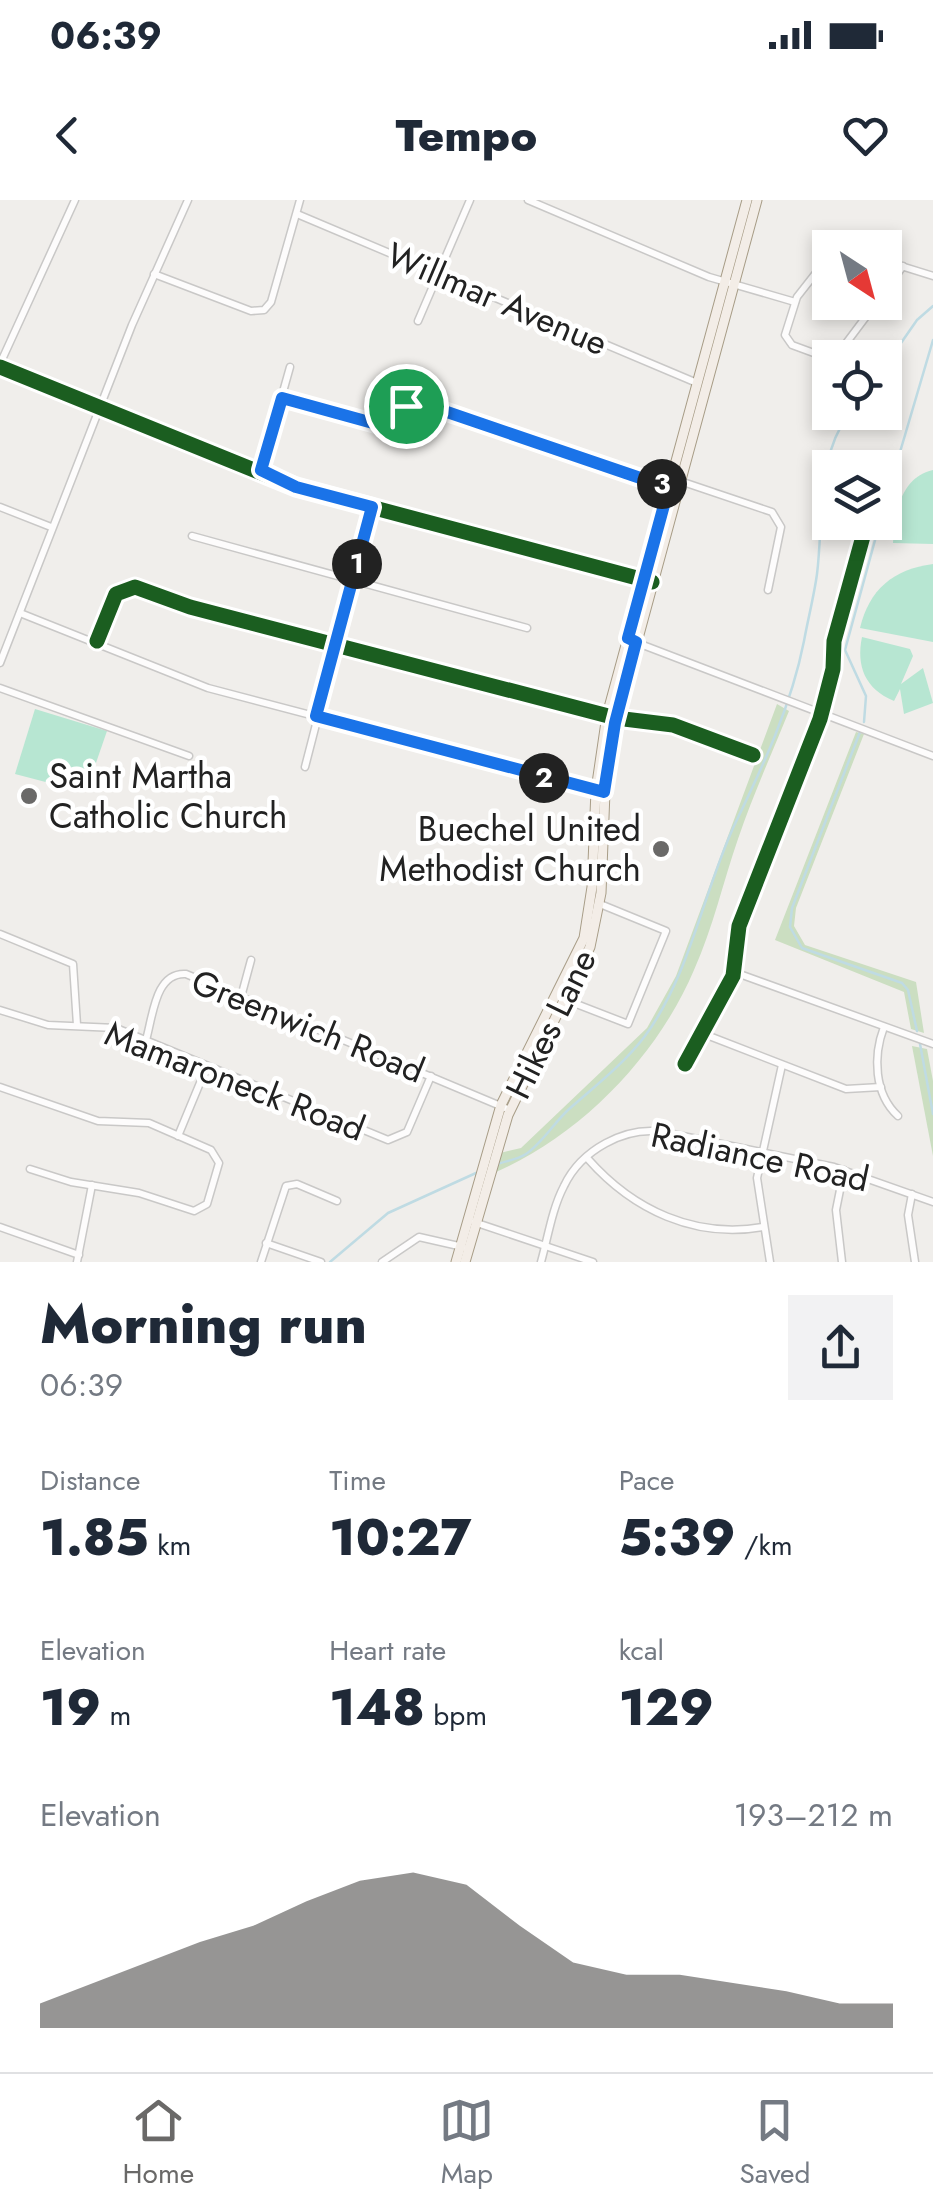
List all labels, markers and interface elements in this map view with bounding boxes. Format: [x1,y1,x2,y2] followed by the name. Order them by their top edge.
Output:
[50,8,162,63] text: 06:39
[396,103,537,168] text: Tempo
[40,108,95,163] icon: back
[838,108,893,163] icon: heart
[379,230,615,368] street label: Willmar Avenue
[812,230,902,320] north arrow
[812,230,902,540] map controls
[812,340,902,430] button: locate
[364,364,449,449] pin
[379,379,434,434] icon: arrive
[812,450,902,540] button: layers
[637,459,687,509] pin: 3
[653,463,671,504] text: 3
[332,539,382,589] pin: 1
[350,543,364,584] text: 1
[49,751,287,841] place label: Saint Martha Catholic Church
[519,753,569,803] pin: 2
[535,757,553,798] text: 2
[18,785,40,807] marker: Saint Martha Catholic Church
[379,804,641,894] place label: Buechel United Methodist Church
[650,838,672,860] marker: Buechel United Methodist Church
[493,941,609,1107] street label: Hikes Lane
[184,957,432,1095] street label: Greenwich Road
[98,1008,372,1154] street label: Mamaroneck Road
[646,1110,874,1204] street label: Radiance Road
[40,1284,367,1364] text: Morning run
[788,1295,893,1400] button: share
[40,1362,123,1408] text: 06:39
[40,1460,140,1501] text: Distance
[329,1460,386,1501] text: Time
[619,1460,674,1501] text: Pace
[40,1501,149,1574] text: 1.85
[329,1501,472,1574] text: 10:27
[619,1501,736,1574] text: 5:39
[149,1525,191,1566] text: km
[736,1525,793,1566] text: /km
[40,1630,146,1671] text: Elevation
[329,1630,446,1671] text: Heart rate
[619,1630,664,1671] text: kcal
[40,1671,101,1744] text: 19
[329,1671,425,1744] text: 148
[619,1671,714,1744] text: 129
[101,1695,131,1736] text: m
[425,1695,487,1736] text: bpm
[40,1792,161,1838] text: Elevation
[734,1792,893,1838] text: 193–212 m
[123,2093,194,2194] tab: Home
[439,2093,494,2194] tab: Map
[739,2093,810,2194] tab: Saved

